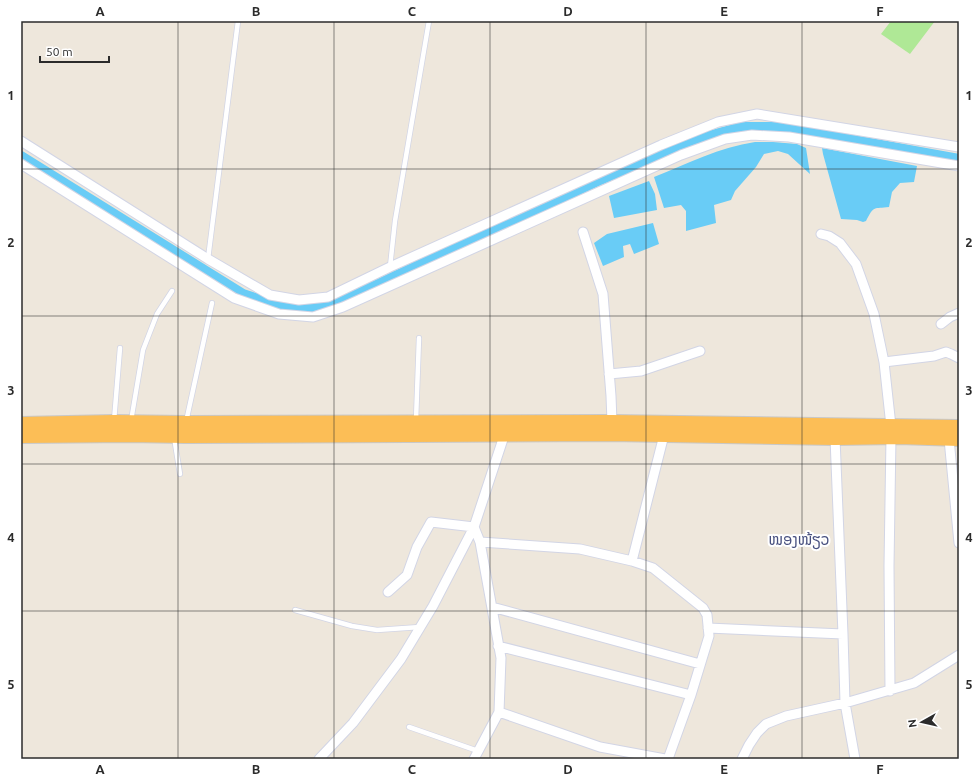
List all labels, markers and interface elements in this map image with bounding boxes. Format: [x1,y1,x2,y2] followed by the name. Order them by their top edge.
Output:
[95,4,105,18] text: A
[252,4,261,18] text: B
[408,4,417,18] text: C
[563,4,573,18] text: D
[720,4,728,18] text: E
[876,4,884,18] text: F
[40,38,109,64] scale bar
[46,45,73,58] text: 50 m
[7,88,15,102] text: 1
[965,88,973,102] text: 1
[7,235,15,249] text: 2
[965,235,973,249] text: 2
[7,383,15,397] text: 3
[965,383,973,397] text: 3
[7,530,15,544] text: 4
[965,530,973,544] text: 4
[768,531,830,550] district label: ໜອງໜ້ຽວ
[7,677,15,691] text: 5
[965,677,973,691] text: 5
[902,702,942,742] north arrow
[906,718,919,728] text: N
[95,762,105,776] text: A
[252,762,261,776] text: B
[408,762,417,776] text: C
[563,762,573,776] text: D
[720,762,728,776] text: E
[876,762,884,776] text: F

